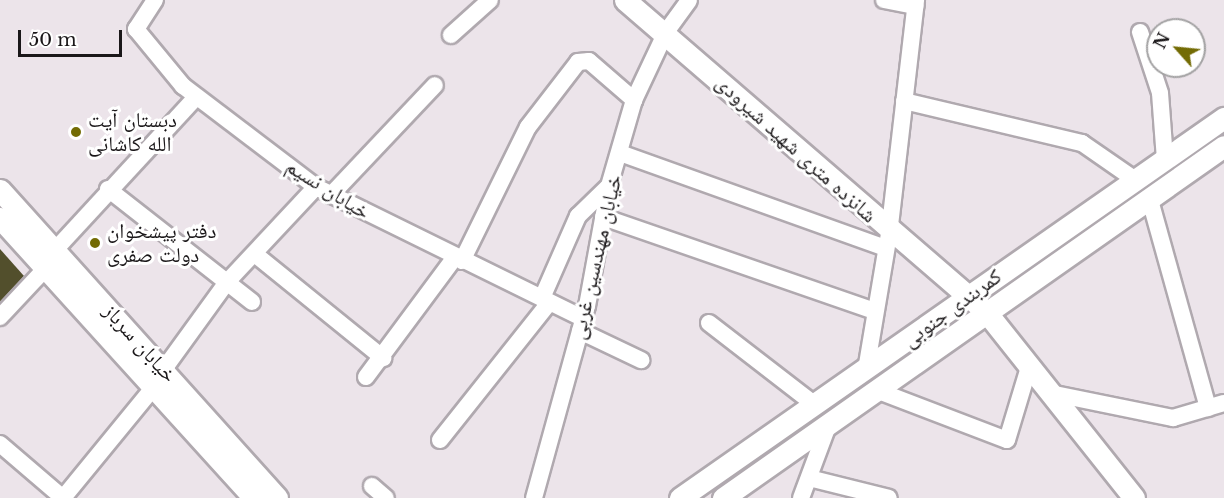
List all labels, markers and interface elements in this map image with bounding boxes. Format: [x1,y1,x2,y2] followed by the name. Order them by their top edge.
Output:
[21,18,124,56] scale bar
[1146,18,1206,78] north arrow
[29,29,77,51] text: 50 m
[1149,29,1174,52] text: N
[710,70,882,228] street label: شانزده متری شهید شیرودی
[88,107,177,157] place label: دبستان آیت الله کاشانی
[69,125,83,139] marker: دبستان آیت الله کاشانی
[281,153,375,225] street label: خیابان نسیم
[565,172,627,342] street label: خیابان مهندسین غربی
[107,218,216,268] place label: دفتر پیشخوان دولت صفری
[88,236,102,250] marker: دفتر پیشخوان دولت صفری
[898,264,1006,352] street label: کمربندی جنوبی
[98,298,182,388] street label: خیابان سرباز

